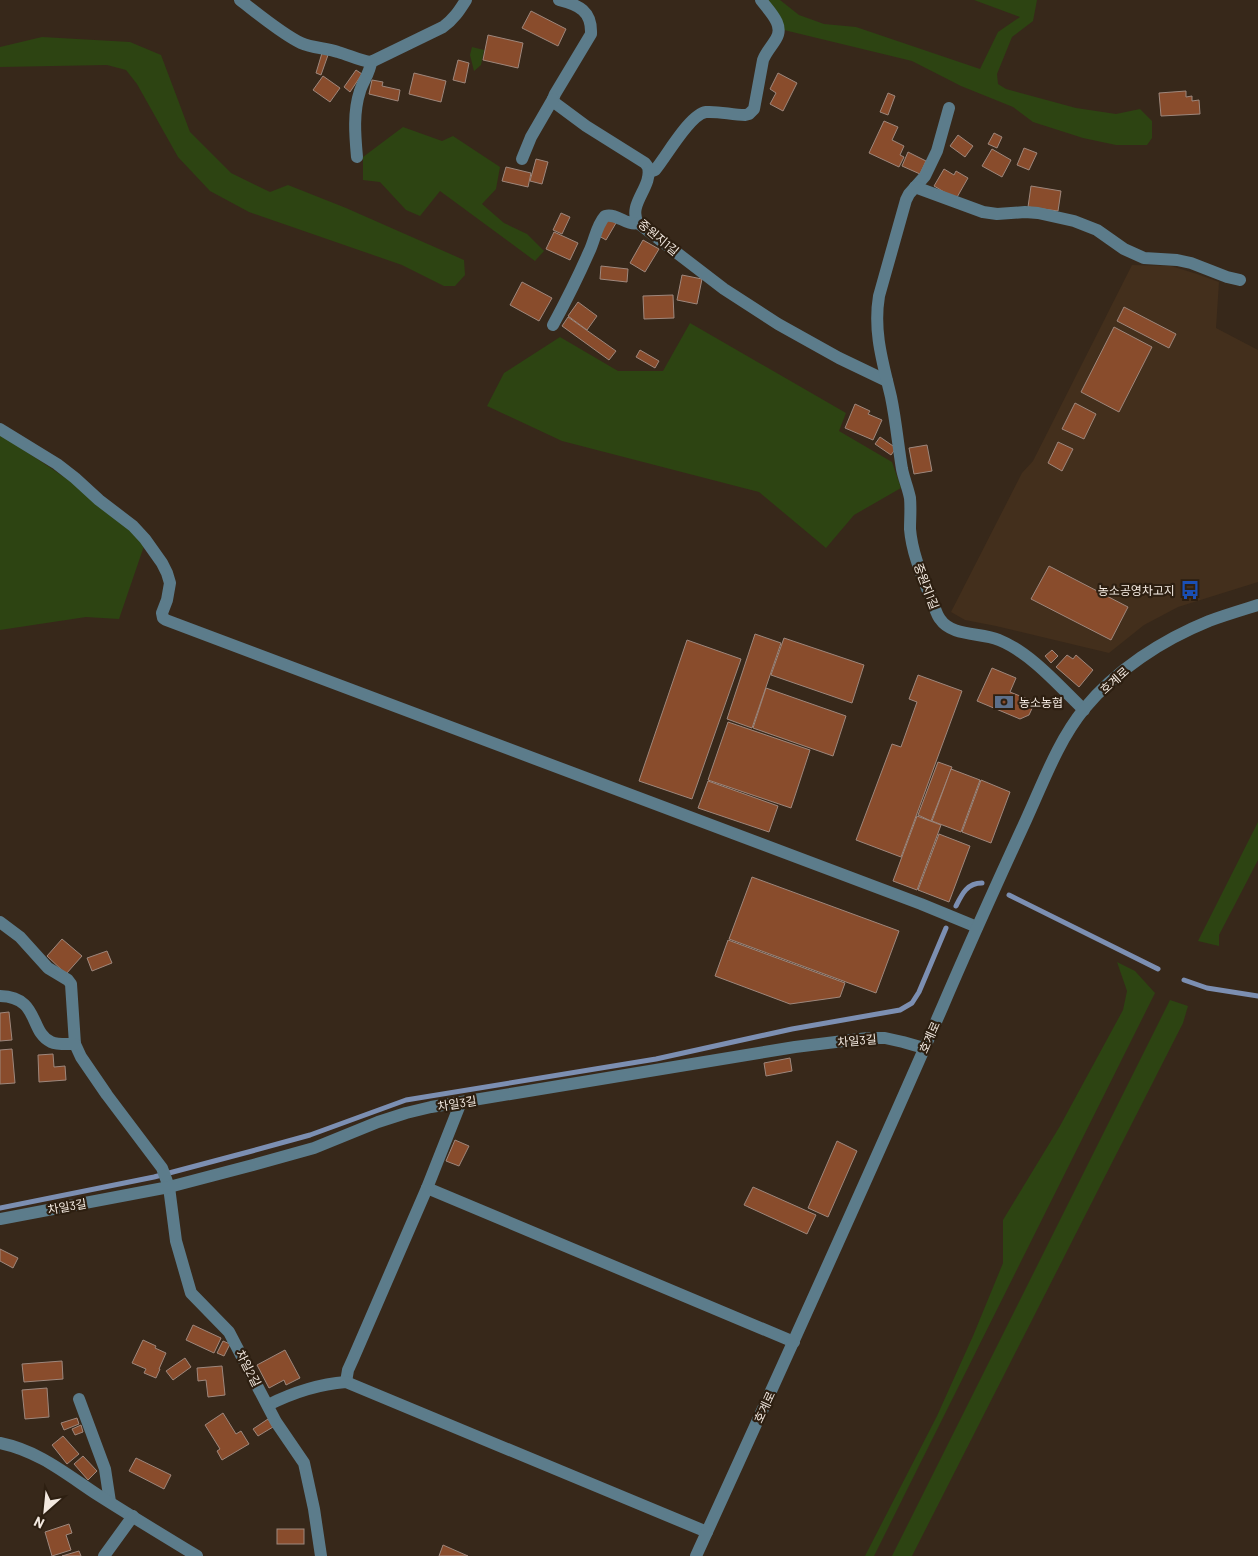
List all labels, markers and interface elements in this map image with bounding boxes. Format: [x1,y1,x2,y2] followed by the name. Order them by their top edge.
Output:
[636,216,682,258] street label: 중원지1길
[912,561,942,611] street label: 중원지1길
[1179,579,1201,601] bus stop icon: 농소공영차고지
[1098,583,1175,597] place label: 농소공영차고지
[1097,664,1131,696] street label: 호계로
[993,691,1015,713] bank icon: 농소농협
[1019,695,1063,709] place label: 농소농협
[916,1019,942,1055] street label: 호계로
[837,1031,877,1049] street label: 차일3길
[436,1093,478,1113] street label: 차일3길
[46,1196,88,1216] street label: 차일3길
[234,1347,264,1389] street label: 차일2길
[751,1389,777,1425] street label: 호계로
[20,1486,70,1536] north arrow
[31,1513,47,1533] text: N

